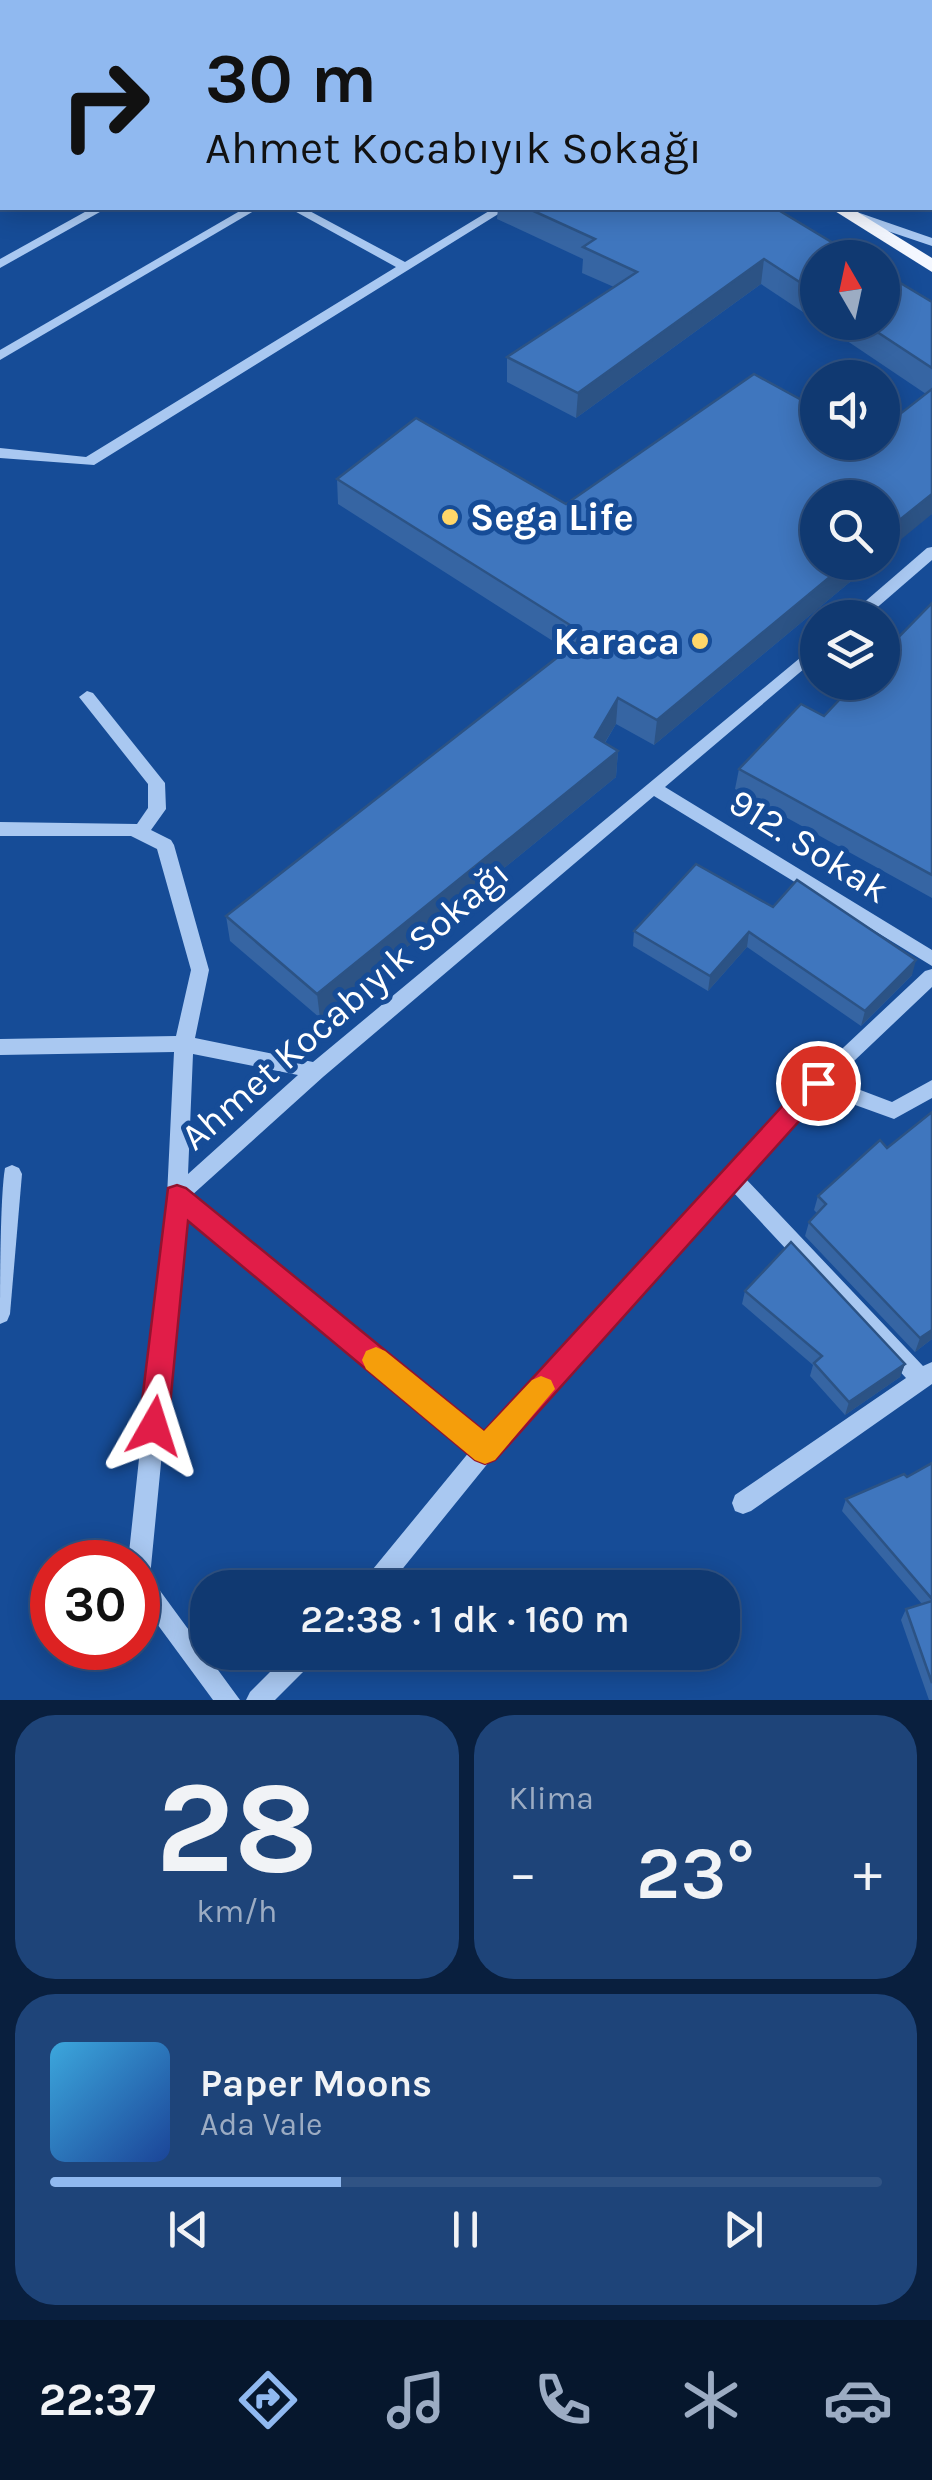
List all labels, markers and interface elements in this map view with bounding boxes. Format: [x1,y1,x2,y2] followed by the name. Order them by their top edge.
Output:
[205,38,377,120] text: 30 m
[40,40,170,170] icon: right
[205,122,702,174] text: Ahmet Kocabıyık Sokağı
[800,240,900,340] north arrow
[800,240,900,700] map controls
[800,360,900,460] button: sound
[800,480,900,580] button: search
[470,495,634,540] place label: Sega Life
[439,506,461,528] marker: Sega Life
[800,600,900,700] button: layers
[553,619,680,664] place label: Karaca
[689,630,711,652] marker: Karaca
[721,779,897,913] street label: 912. Sokak
[172,850,518,1160] street label: Ahmet Kocabıyık Sokağı
[776,1041,861,1126] pin
[791,1056,846,1111] icon: arrive
[102,1374,206,1478] position arrow
[30,1540,160,1670] speed limit sign: 30
[300,1597,630,1642] text: 22:38 · 1 dk · 160 m
[155,1752,318,1904] text: 28
[509,1780,594,1817] text: Klima
[636,1829,755,1917] text: 23°
[509,1841,537,1905] text: −
[853,1841,882,1905] text: +
[196,1893,277,1930] text: km/h
[200,2061,432,2106] text: Paper Moons
[200,2106,323,2143] text: Ada Vale
[161,2202,216,2257] icon: previous
[438,2202,493,2257] icon: pause
[716,2202,771,2257] icon: next
[233,2365,303,2435] icon: directions
[381,2365,451,2435] icon: music
[528,2365,598,2435] icon: phone
[676,2365,746,2435] icon: climate
[823,2365,893,2435] icon: car
[39,2374,156,2426] text: 22:37

